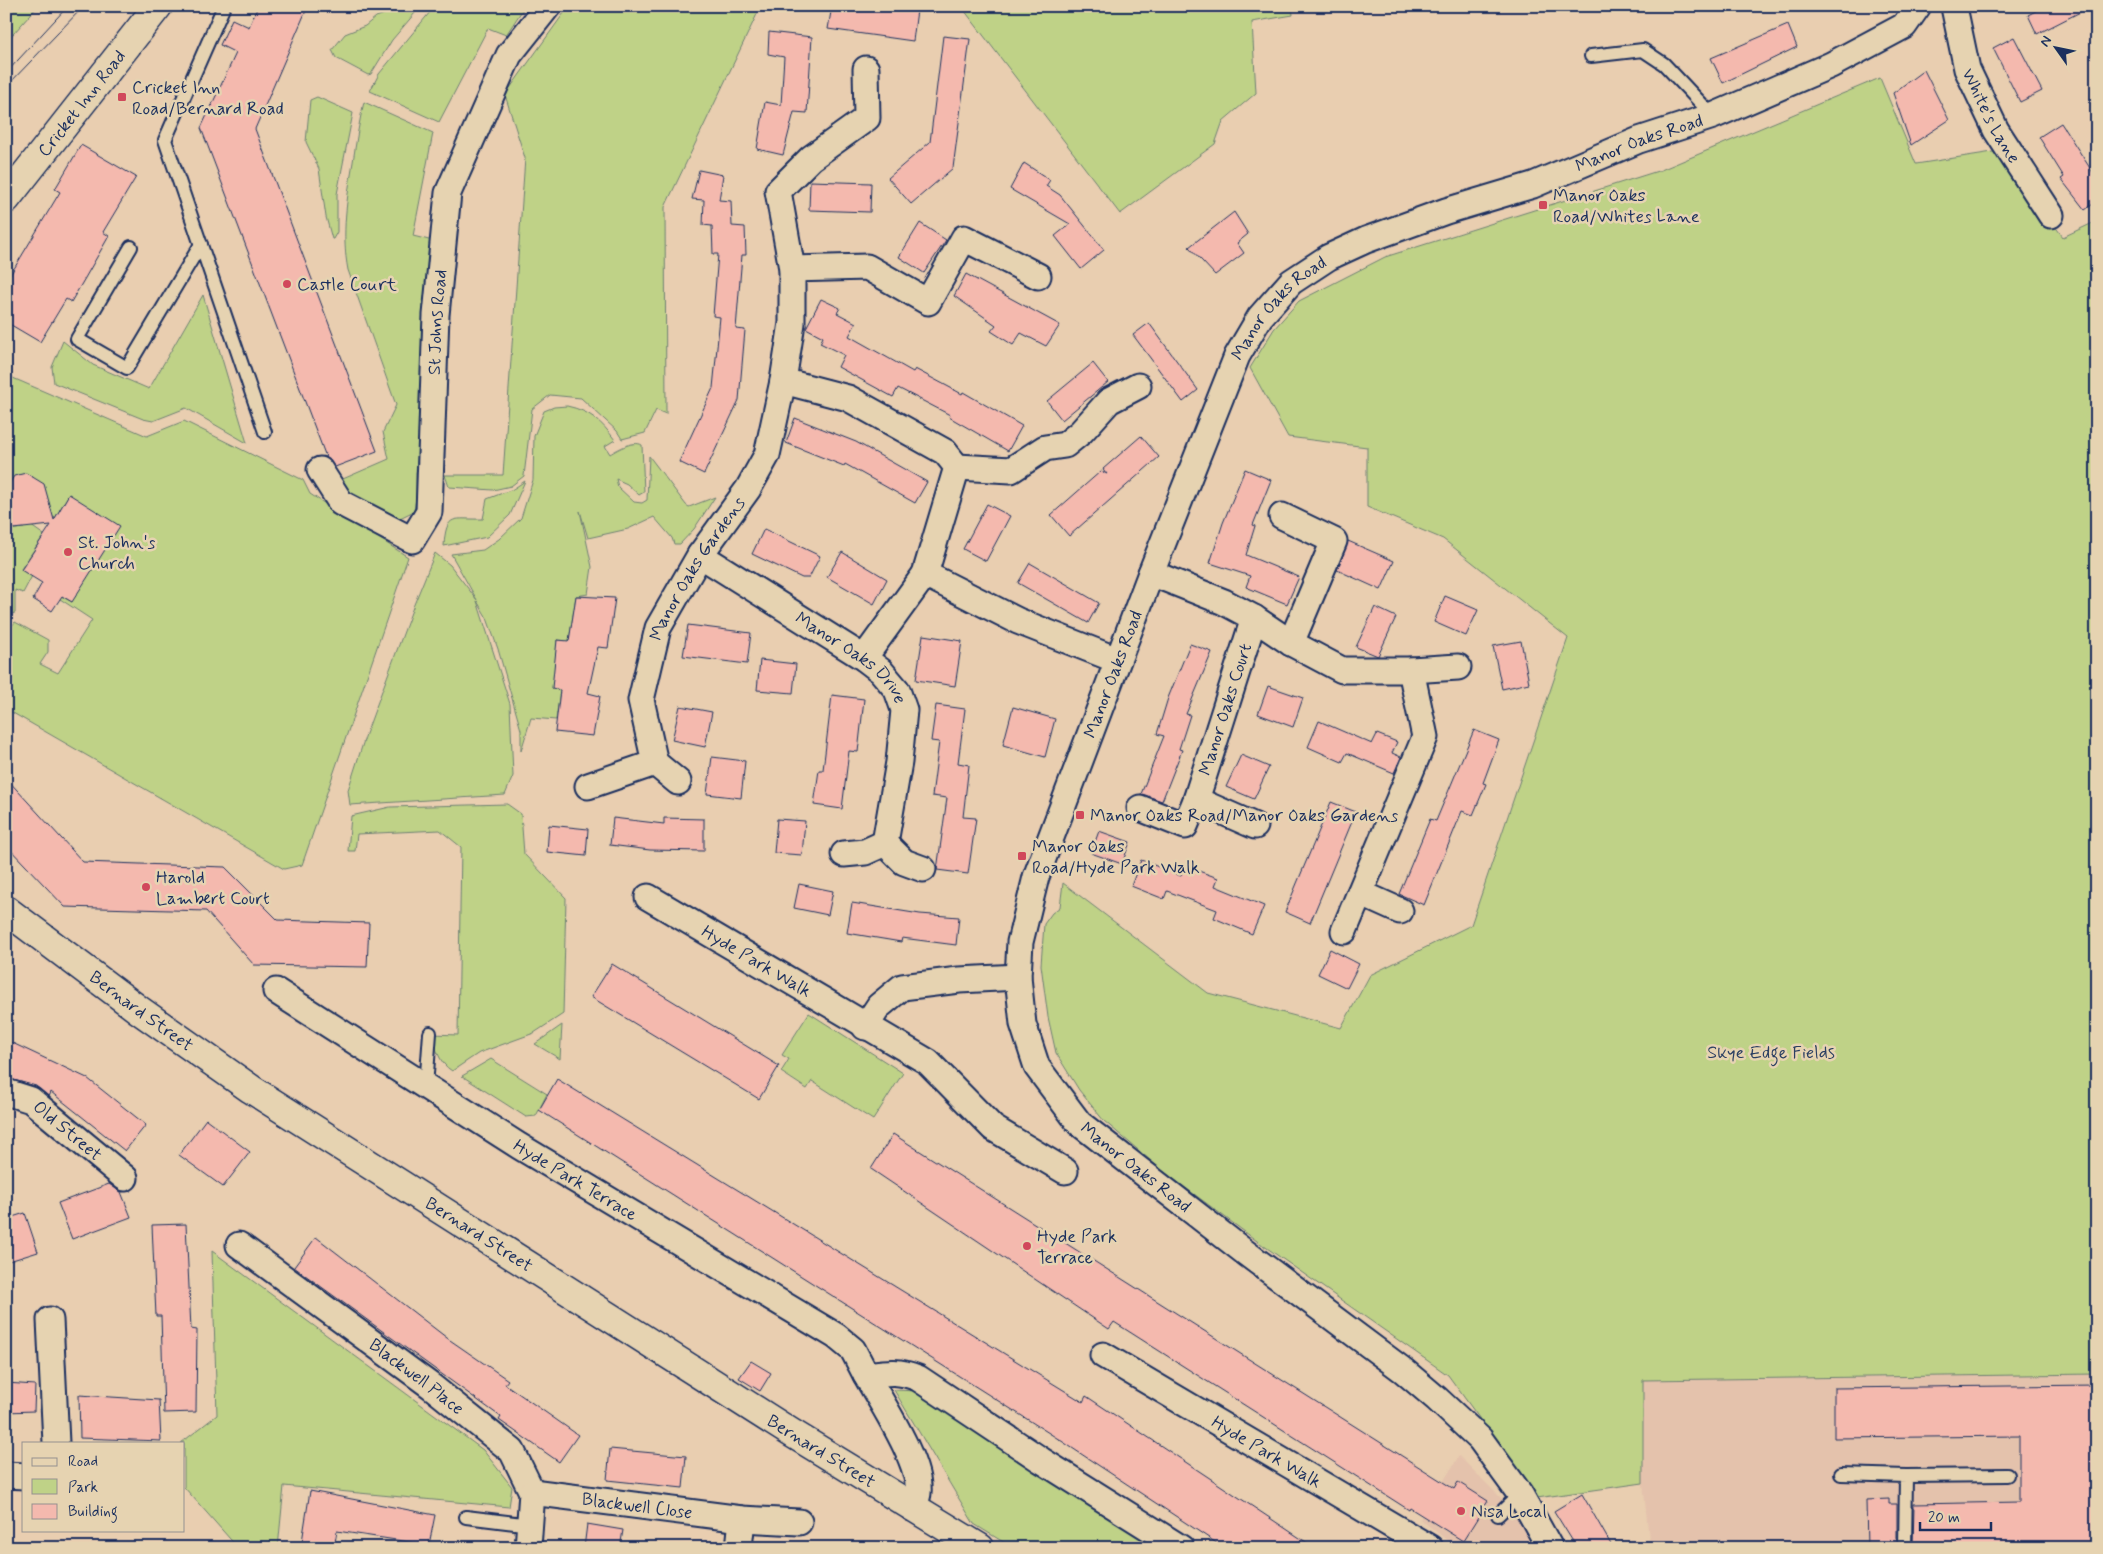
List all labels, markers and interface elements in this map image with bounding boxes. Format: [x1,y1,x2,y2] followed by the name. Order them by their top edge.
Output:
[2030,22,2080,72] north arrow
[2036,33,2056,50] text: N
[33,45,132,162] street label: Cricket Inn Road
[1955,65,2026,168] street label: White's Lane
[132,76,284,121] place label: Cricket Inn Road/Bernard Road
[116,91,128,103] marker: Cricket Inn Road/Bernard Road
[1572,109,1706,179] street label: Manor Oaks Road
[1553,184,1700,229] place label: Manor Oaks Road/Whites Lane
[1537,199,1549,211] marker: Manor Oaks Road/Whites Lane
[1226,251,1331,365] street label: Manor Oaks Road
[423,268,453,375] street label: St Johns Road
[297,273,397,297] place label: Castle Court
[281,278,293,290] marker: Castle Court
[644,492,751,643] street label: Manor Oaks Gardens
[78,531,156,576] place label: St. John's Church
[62,546,74,558] marker: St. John's Church
[790,607,912,707] street label: Manor Oaks Drive
[1079,607,1149,742] street label: Manor Oaks Road
[1194,640,1258,779] street label: Manor Oaks Court
[1090,804,1398,828] place label: Manor Oaks Road/Manor Oaks Gardens
[1074,809,1086,821] marker: Manor Oaks Road/Manor Oaks Gardens
[1032,835,1200,880] place label: Manor Oaks Road/Hyde Park Walk
[1016,850,1028,862] marker: Manor Oaks Road/Hyde Park Walk
[156,866,270,911] place label: Harold Lambert Court
[140,881,152,893] marker: Harold Lambert Court
[697,920,816,1004] street label: Hyde Park Walk
[84,966,198,1058] street label: Bernard Street
[1707,1041,1835,1067] park label: Skye Edge Fields
[27,1096,107,1167] street label: Old Street
[1075,1117,1196,1219] street label: Manor Oaks Road
[508,1134,642,1227] street label: Hyde Park Terrace
[420,1192,537,1278] street label: Bernard Street
[1037,1225,1117,1270] place label: Hyde Park Terrace
[1021,1240,1033,1252] marker: Hyde Park Terrace
[364,1333,469,1421] street label: Blackwell Place
[762,1409,880,1494] street label: Bernard Street
[1207,1411,1326,1494] street label: Hyde Park Walk
[22,1442,185,1532] legend
[68,1452,98,1472] text: Road
[68,1478,98,1498] text: Park
[580,1488,694,1525] street label: Blackwell Close
[1920,1499,1992,1531] scale bar
[1471,1500,1547,1524] place label: Nisa Local
[68,1502,118,1523] text: Building
[1455,1505,1467,1517] marker: Nisa Local
[1928,1508,1960,1528] text: 20 m

